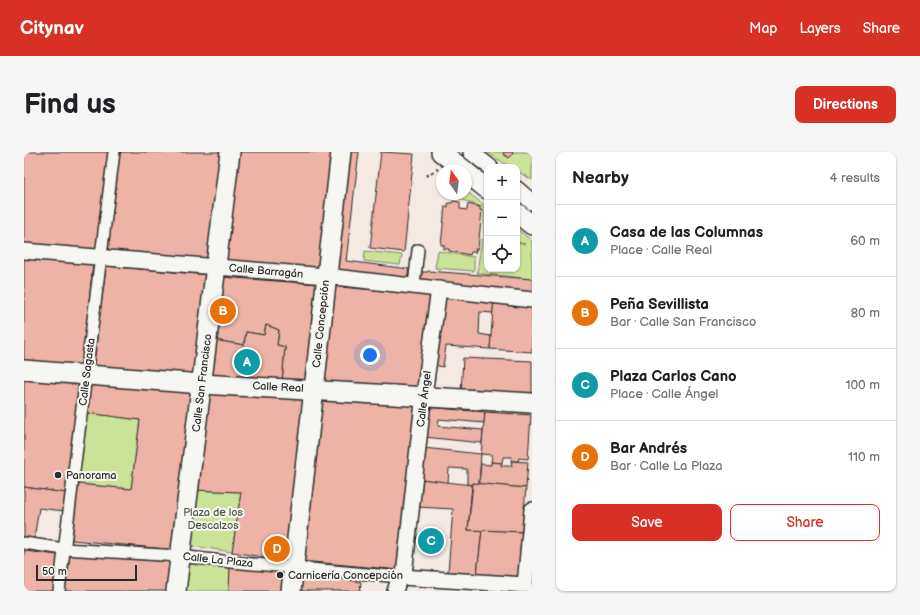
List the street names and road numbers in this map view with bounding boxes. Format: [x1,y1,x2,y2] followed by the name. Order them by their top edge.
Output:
[228,261,304,281] street label: Calle Barragán
[310,279,332,369] street label: Calle Concepción
[190,333,214,433] street label: Calle San Francisco
[76,337,98,407] street label: Calle Sagasta
[413,370,434,428] street label: Calle Ángel
[252,379,304,395] street label: Calle Real
[182,550,254,570] street label: Calle La Plaza

